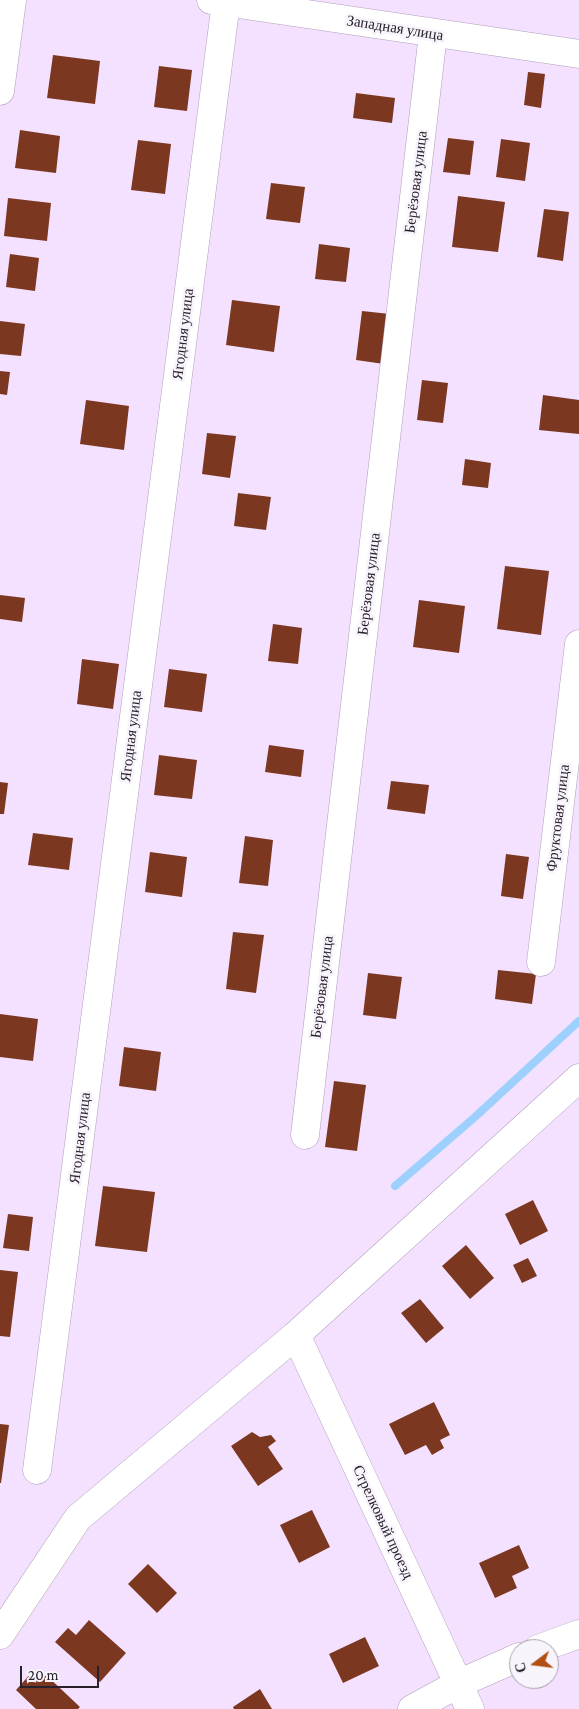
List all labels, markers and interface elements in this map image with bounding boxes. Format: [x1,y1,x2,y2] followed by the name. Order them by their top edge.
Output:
[345,11,445,45] street label: Западная улица
[401,130,431,234] street label: Берёзовая улица
[168,287,198,381] street label: Ягодная улица
[354,532,384,636] street label: Берёзовая улица
[116,689,146,783] street label: Ягодная улица
[542,763,574,873] street label: Фруктовая улица
[307,935,337,1039] street label: Берёзовая улица
[65,1091,95,1185] street label: Ягодная улица
[349,1462,417,1582] street label: Стрелковый проезд
[509,1639,559,1689] north arrow
[22,1656,101,1688] scale bar
[511,1661,530,1675] text: С
[28,1667,59,1683] text: 20 m

